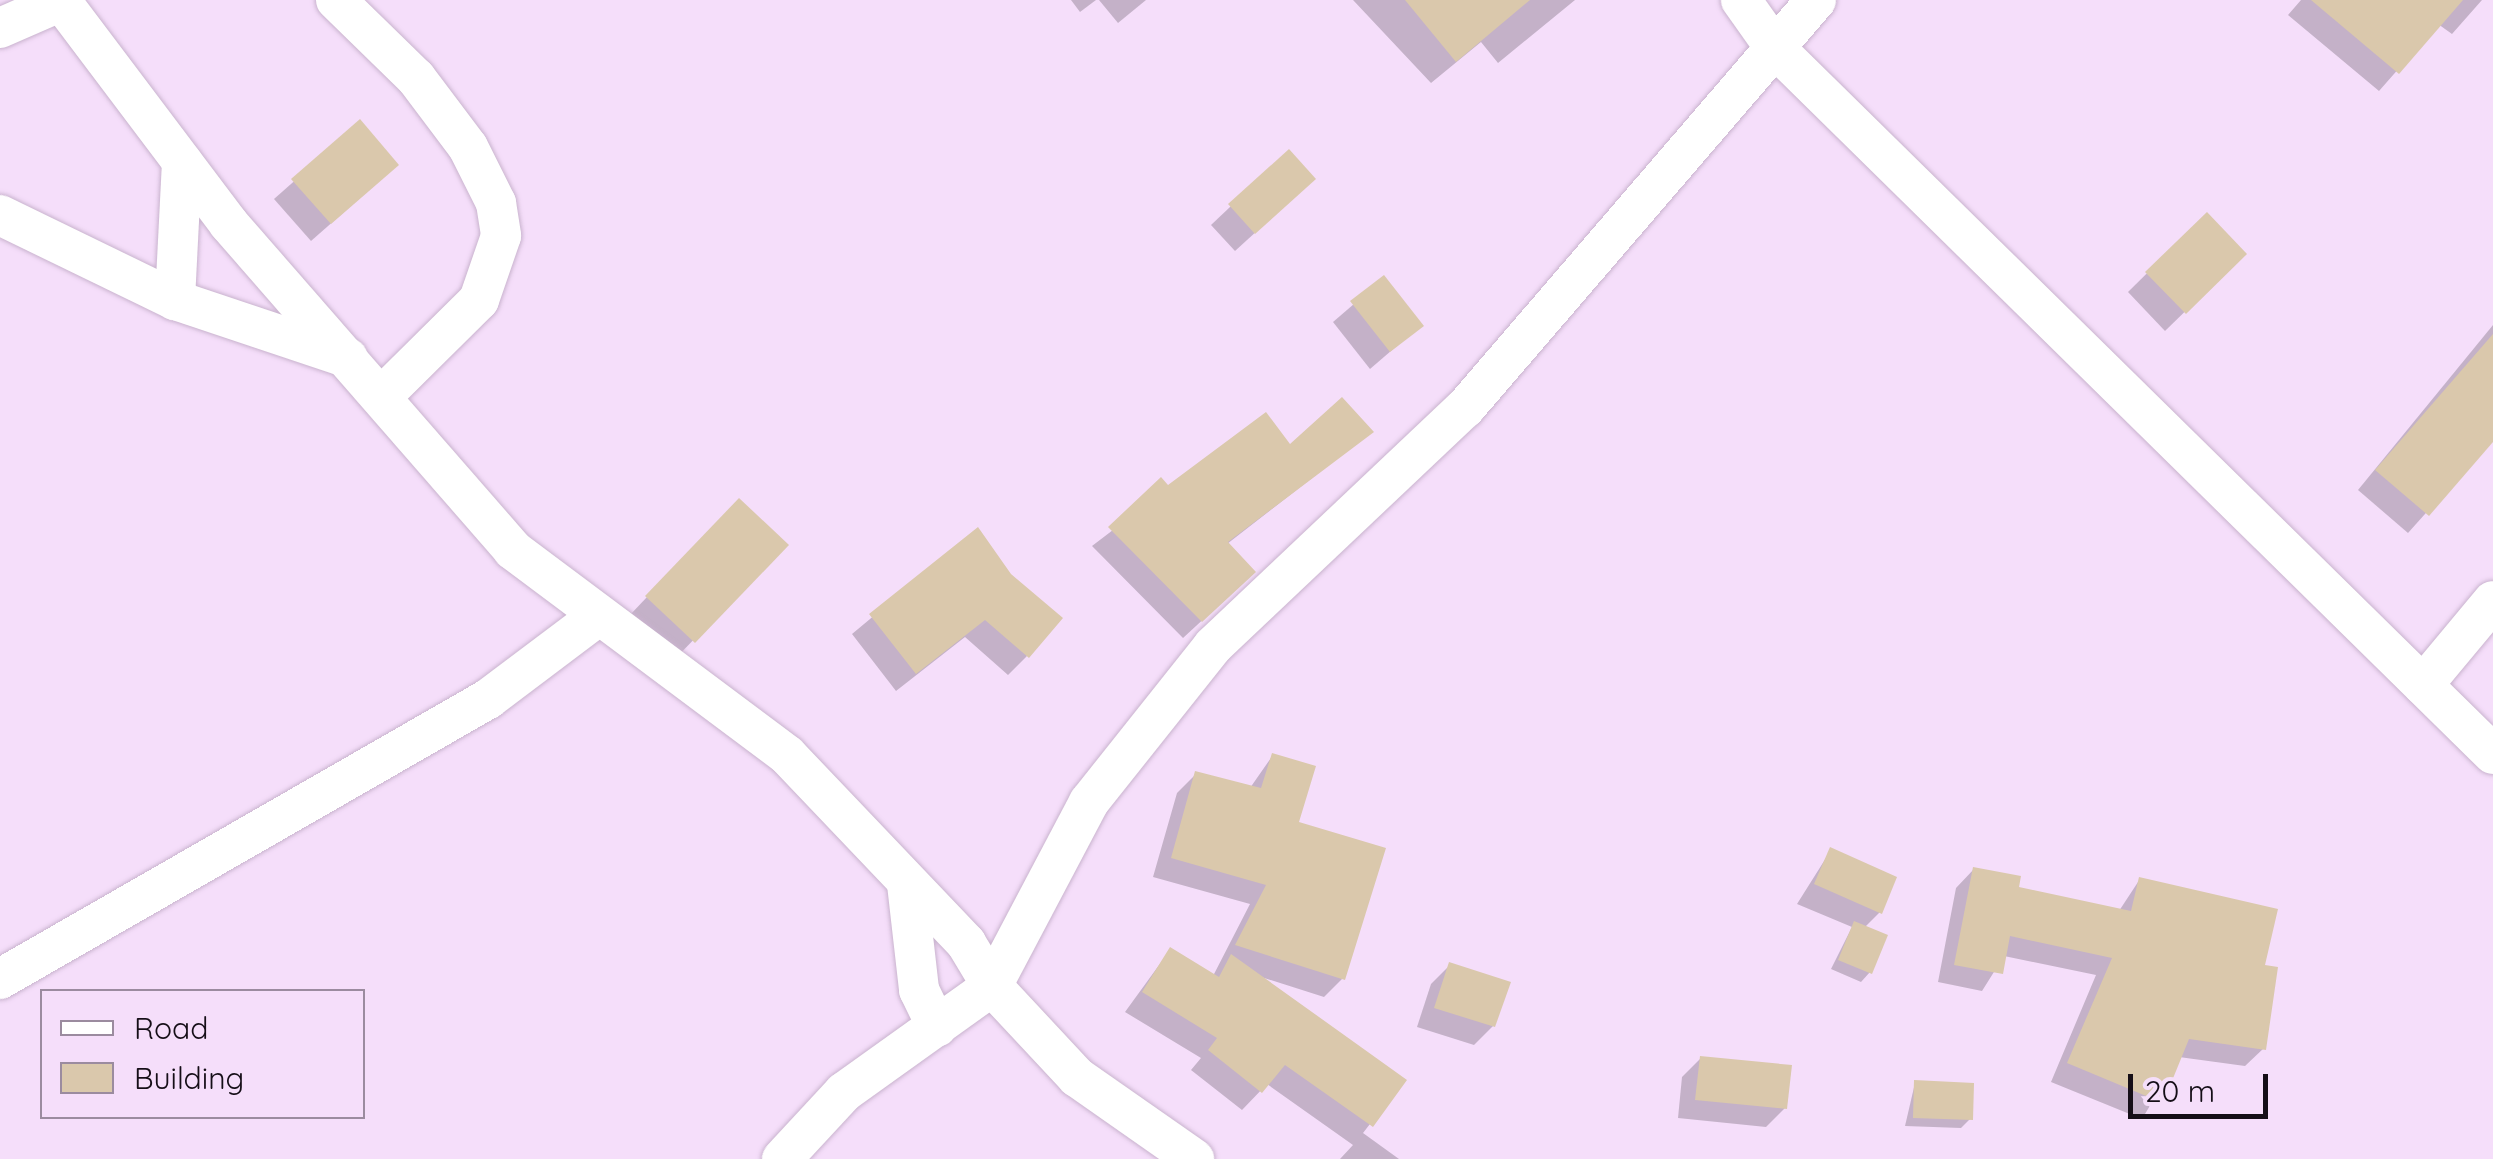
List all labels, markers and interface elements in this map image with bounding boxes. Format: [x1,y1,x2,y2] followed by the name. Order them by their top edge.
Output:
[40,989,365,1119] legend
[134,1009,208,1047] text: Road
[2133,1054,2273,1116] scale bar
[134,1059,244,1097] text: Building
[2145,1072,2215,1110] text: 20 m

